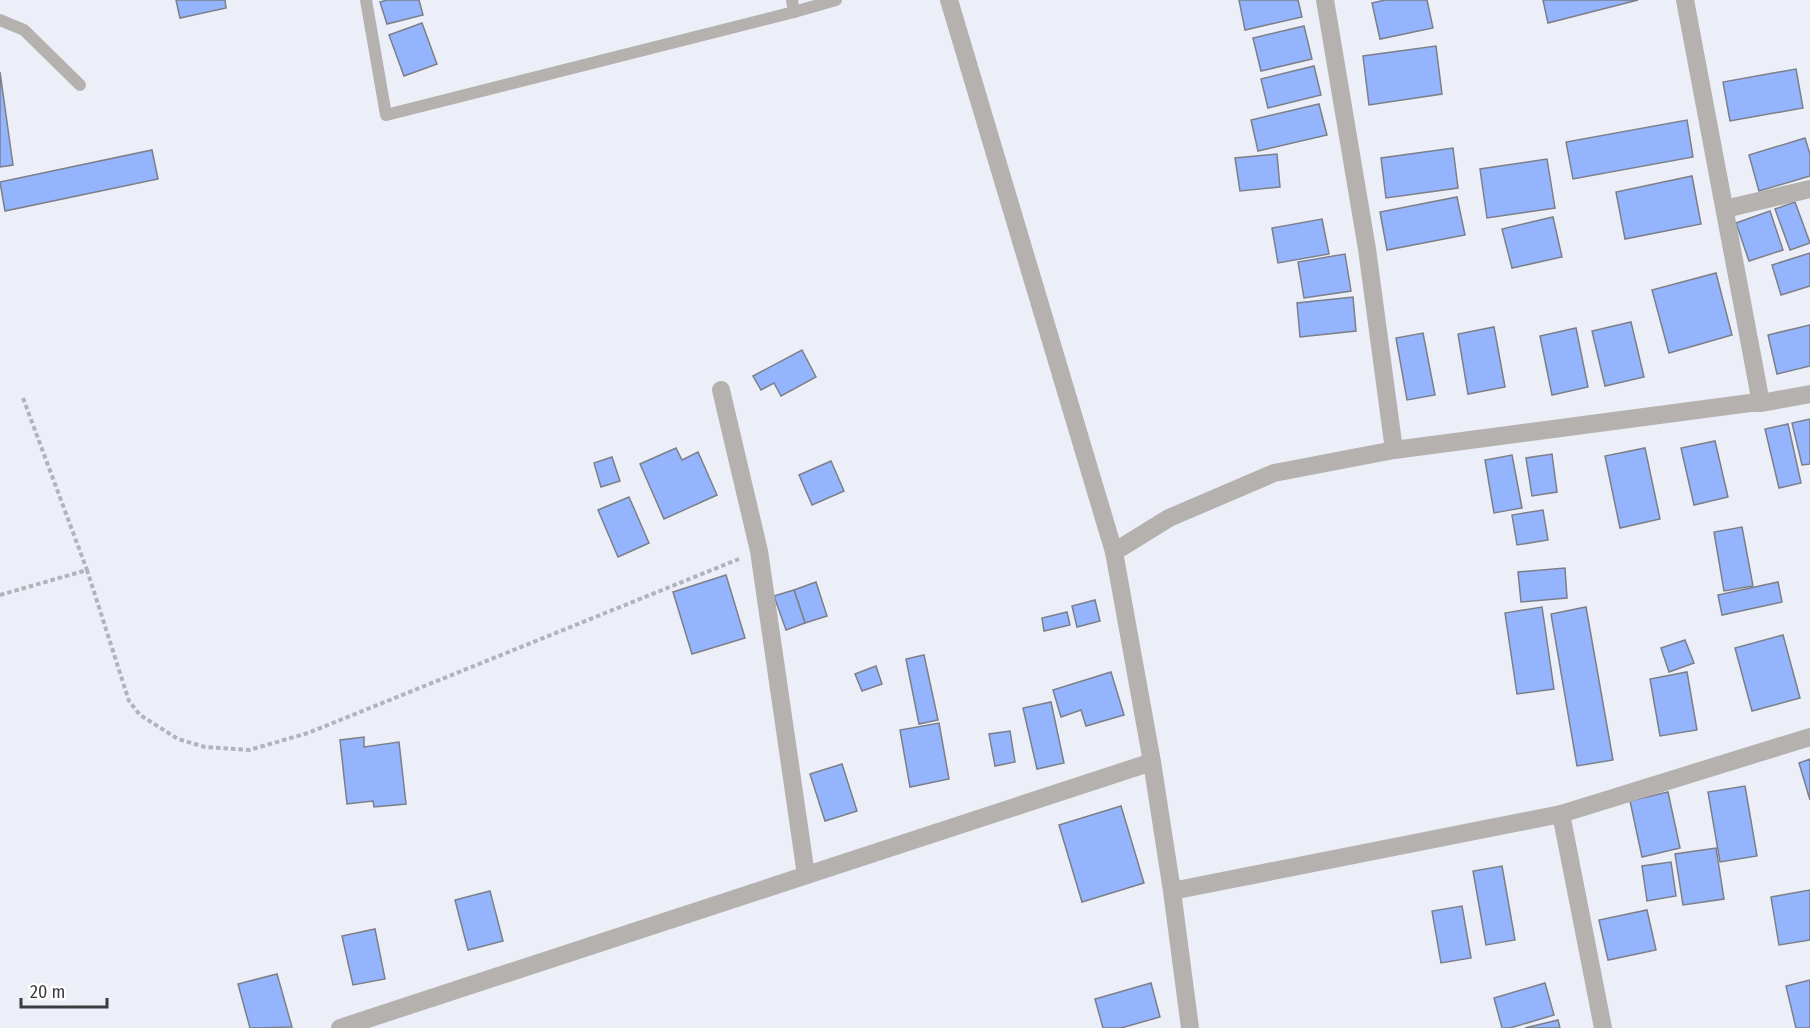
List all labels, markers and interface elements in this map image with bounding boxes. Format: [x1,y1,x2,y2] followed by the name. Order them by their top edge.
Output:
[21,971,106,1009] scale bar
[30,981,65,1003] text: 20 m

